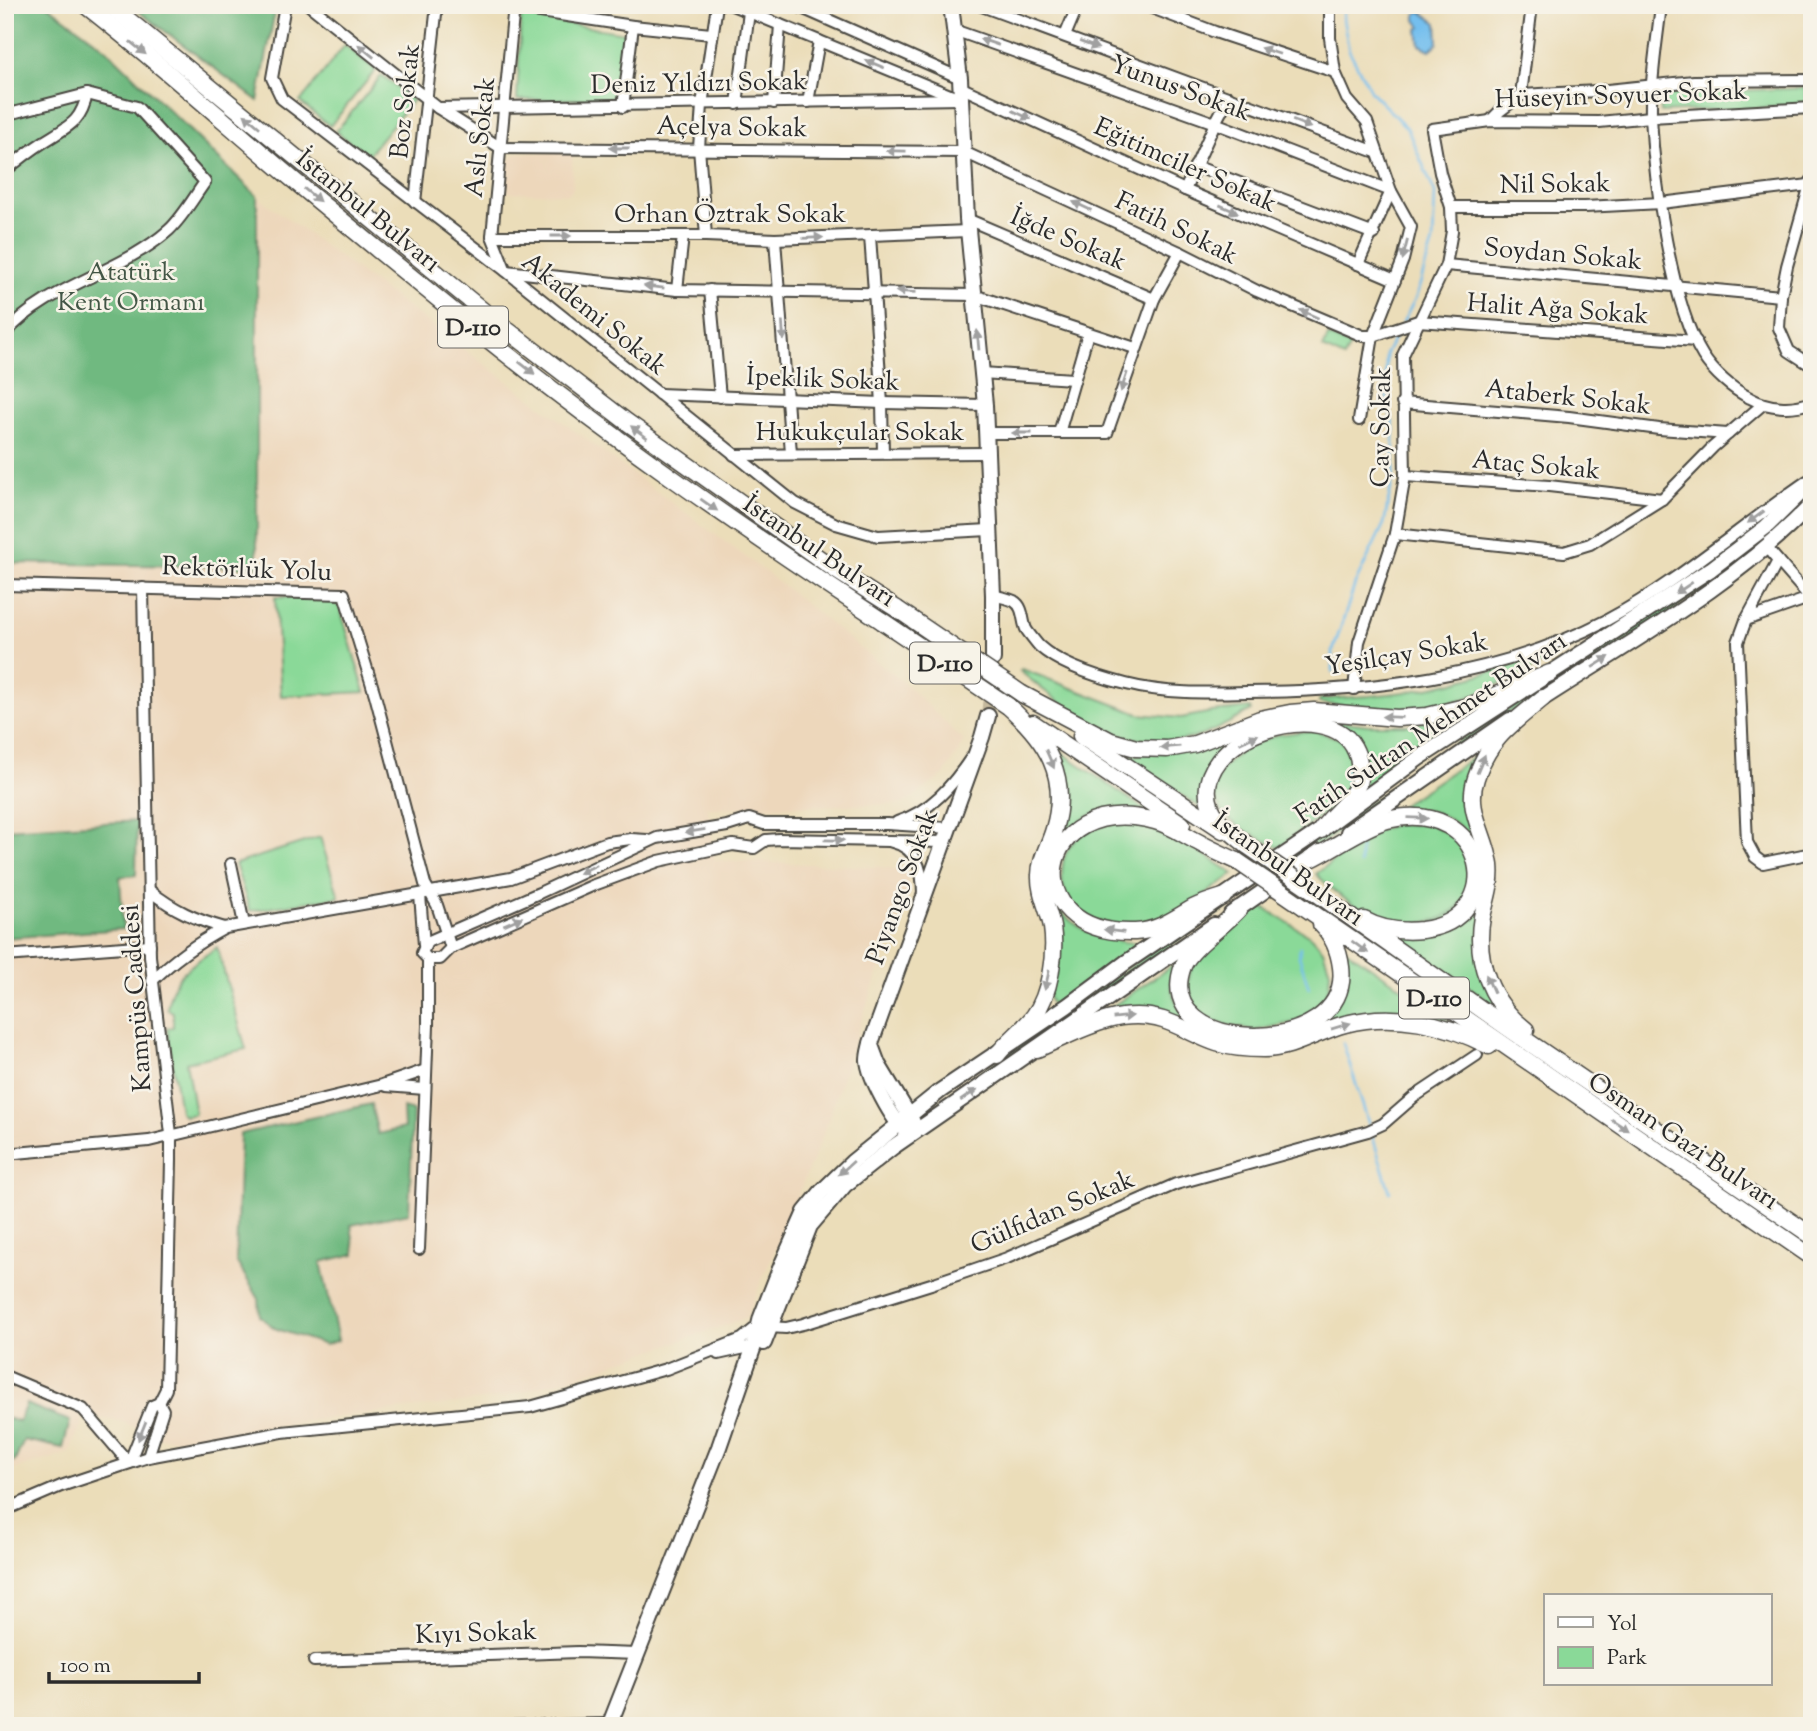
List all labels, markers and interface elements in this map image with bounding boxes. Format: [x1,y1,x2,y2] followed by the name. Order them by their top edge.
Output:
[978,36,999,47] one-way arrow
[1079,39,1100,50] one-way arrow
[129,40,147,54] one-way arrow
[382,42,431,161] street label: Boz Sokak
[357,44,375,59] one-way arrow
[1260,45,1281,55] one-way arrow
[1105,47,1256,132] street label: Yunus Sokak
[865,58,885,70] one-way arrow
[590,64,808,105] street label: Deniz Yıldızı Sokak
[1494,74,1748,119] street label: Hüseyin Soyuer Sokak
[457,75,506,200] street label: Aslı Sokak
[656,109,808,148] street label: Açelya Sokak
[1012,109,1032,121] one-way arrow
[1088,109,1282,223] street label: Eğitimciler Sokak
[243,114,260,129] one-way arrow
[1292,119,1313,130] one-way arrow
[287,142,448,282] street label: İstanbul Bulvarı
[608,142,630,154] one-way arrow
[884,145,906,157] one-way arrow
[1499,166,1611,205] street label: Nil Sokak
[1108,184,1244,275] street label: Fatih Sokak
[302,187,320,202] one-way arrow
[614,197,846,234] street label: Orhan Öztrak Sokak
[1004,199,1132,281] street label: İğde Sokak
[1072,200,1092,212] one-way arrow
[1219,204,1240,215] one-way arrow
[550,230,572,242] one-way arrow
[1482,230,1644,281] street label: Soydan Sokak
[802,232,824,243] one-way arrow
[1399,239,1410,261] one-way arrow
[513,245,674,385] street label: Akademi Sokak
[57,255,205,322] park label: Atatürk Kent Ormanı
[643,281,665,292] one-way arrow
[1466,286,1650,335] street label: Halit Ağa Sokak
[895,287,917,298] one-way arrow
[438,306,508,348] road number: D-110
[1299,308,1320,319] one-way arrow
[778,320,789,342] one-way arrow
[973,329,984,351] one-way arrow
[746,359,900,402] street label: İpeklik Sokak
[517,361,535,376] one-way arrow
[1363,366,1402,488] street label: Çay Sokak
[1118,371,1129,392] one-way arrow
[1483,371,1653,426] street label: Ataberk Sokak
[756,415,964,452] street label: Hukukçular Sokak
[631,424,649,439] one-way arrow
[1010,427,1032,439] one-way arrow
[1470,442,1601,491] street label: Ataç Sokak
[735,487,902,617] street label: İstanbul Bulvarı
[700,498,718,512] one-way arrow
[1747,510,1765,524] one-way arrow
[161,549,333,592] street label: Rektörlük Yolu
[1674,581,1693,594] one-way arrow
[1288,624,1575,834] street label: Fatih Sultan Mehmet Bulvarı
[1322,624,1490,687] street label: Yeşilçay Sokak
[910,642,980,684] road number: D-110
[1592,656,1611,669] one-way arrow
[1381,712,1403,723] one-way arrow
[1238,733,1259,744] one-way arrow
[1159,742,1181,753] one-way arrow
[1045,748,1056,769] one-way arrow
[1476,754,1487,775] one-way arrow
[858,804,949,970] street label: Piyango Sokak
[1204,804,1371,936] street label: İstanbul Bulvarı
[1408,813,1430,824] one-way arrow
[684,826,706,837] one-way arrow
[823,834,845,846] one-way arrow
[578,864,599,875] one-way arrow
[112,903,163,1093] street label: Kampüs Caddesi
[503,915,524,926] one-way arrow
[1103,925,1125,936] one-way arrow
[1351,939,1369,953] one-way arrow
[1041,969,1052,991] one-way arrow
[1484,974,1495,995] one-way arrow
[1399,978,1469,1018] road number: D-110
[1112,1012,1134,1023] one-way arrow
[1331,1021,1352,1031] one-way arrow
[1580,1064,1786,1220] street label: Osman Gazi Bulvarı
[960,1088,978,1102] one-way arrow
[1610,1119,1630,1132] one-way arrow
[837,1160,854,1175] one-way arrow
[965,1162,1141,1265] street label: Gülfidan Sokak
[136,1421,148,1441] one-way arrow
[1544,1594,1772,1686] legend
[1607,1610,1637,1640] text: Yol
[415,1614,538,1655] street label: Kıyı Sokak
[49,1640,200,1684] scale bar
[1607,1644,1648,1674] text: Park
[60,1652,111,1682] text: 100 m

